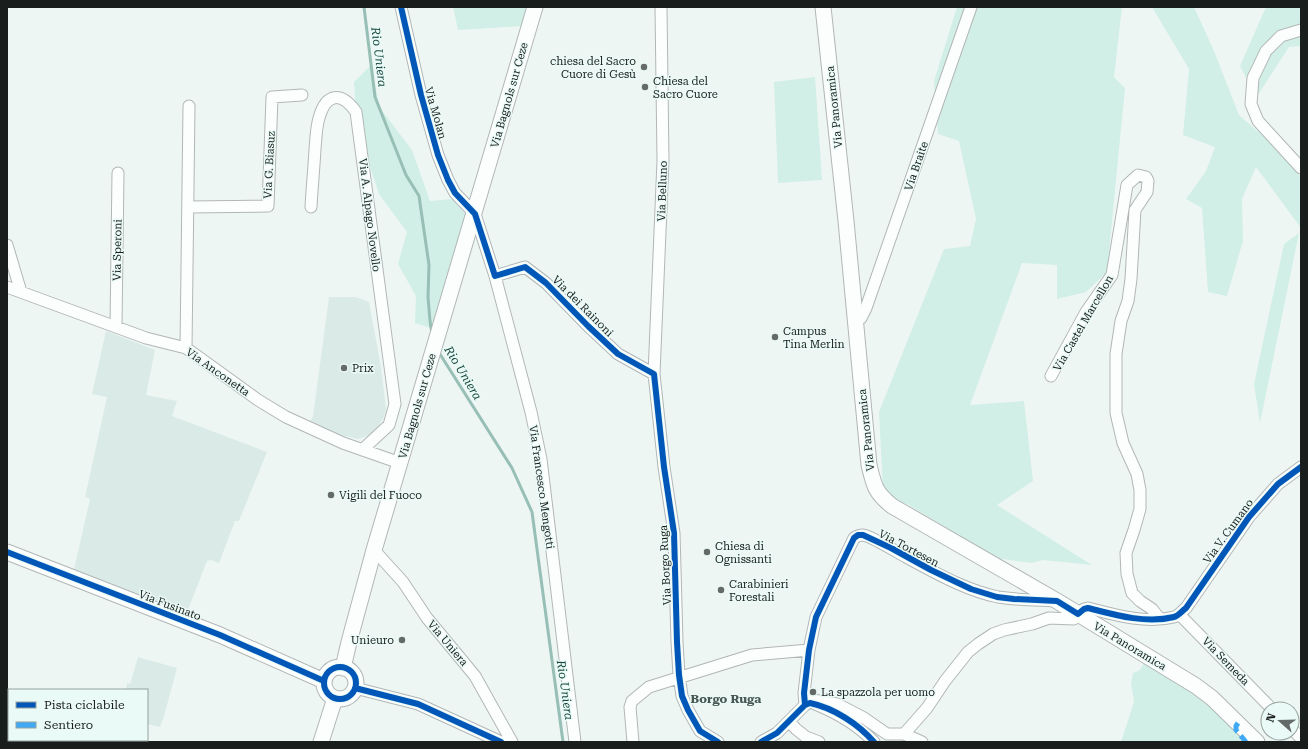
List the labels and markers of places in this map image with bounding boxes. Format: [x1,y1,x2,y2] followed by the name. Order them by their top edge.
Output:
[550,55,636,81] place label: chiesa del Sacro Cuore di Gesù
[639,62,649,72] marker: chiesa del Sacro Cuore di Gesù
[653,75,718,101] place label: Chiesa del Sacro Cuore
[640,82,650,92] marker: Chiesa del Sacro Cuore
[783,325,845,351] place label: Campus Tina Merlin
[770,332,780,342] marker: Campus Tina Merlin
[352,362,374,375] place label: Prix
[339,363,349,373] marker: Prix
[339,489,422,502] place label: Vigili del Fuoco
[326,490,336,500] marker: Vigili del Fuoco
[715,540,772,566] place label: Chiesa di Ognissanti
[702,547,712,557] marker: Chiesa di Ognissanti
[729,578,789,604] place label: Carabinieri Forestali
[716,585,726,595] marker: Carabinieri Forestali
[351,634,394,647] place label: Unieuro
[397,635,407,645] marker: Unieuro
[821,686,935,699] place label: La spazzola per uomo
[808,687,818,697] marker: La spazzola per uomo

